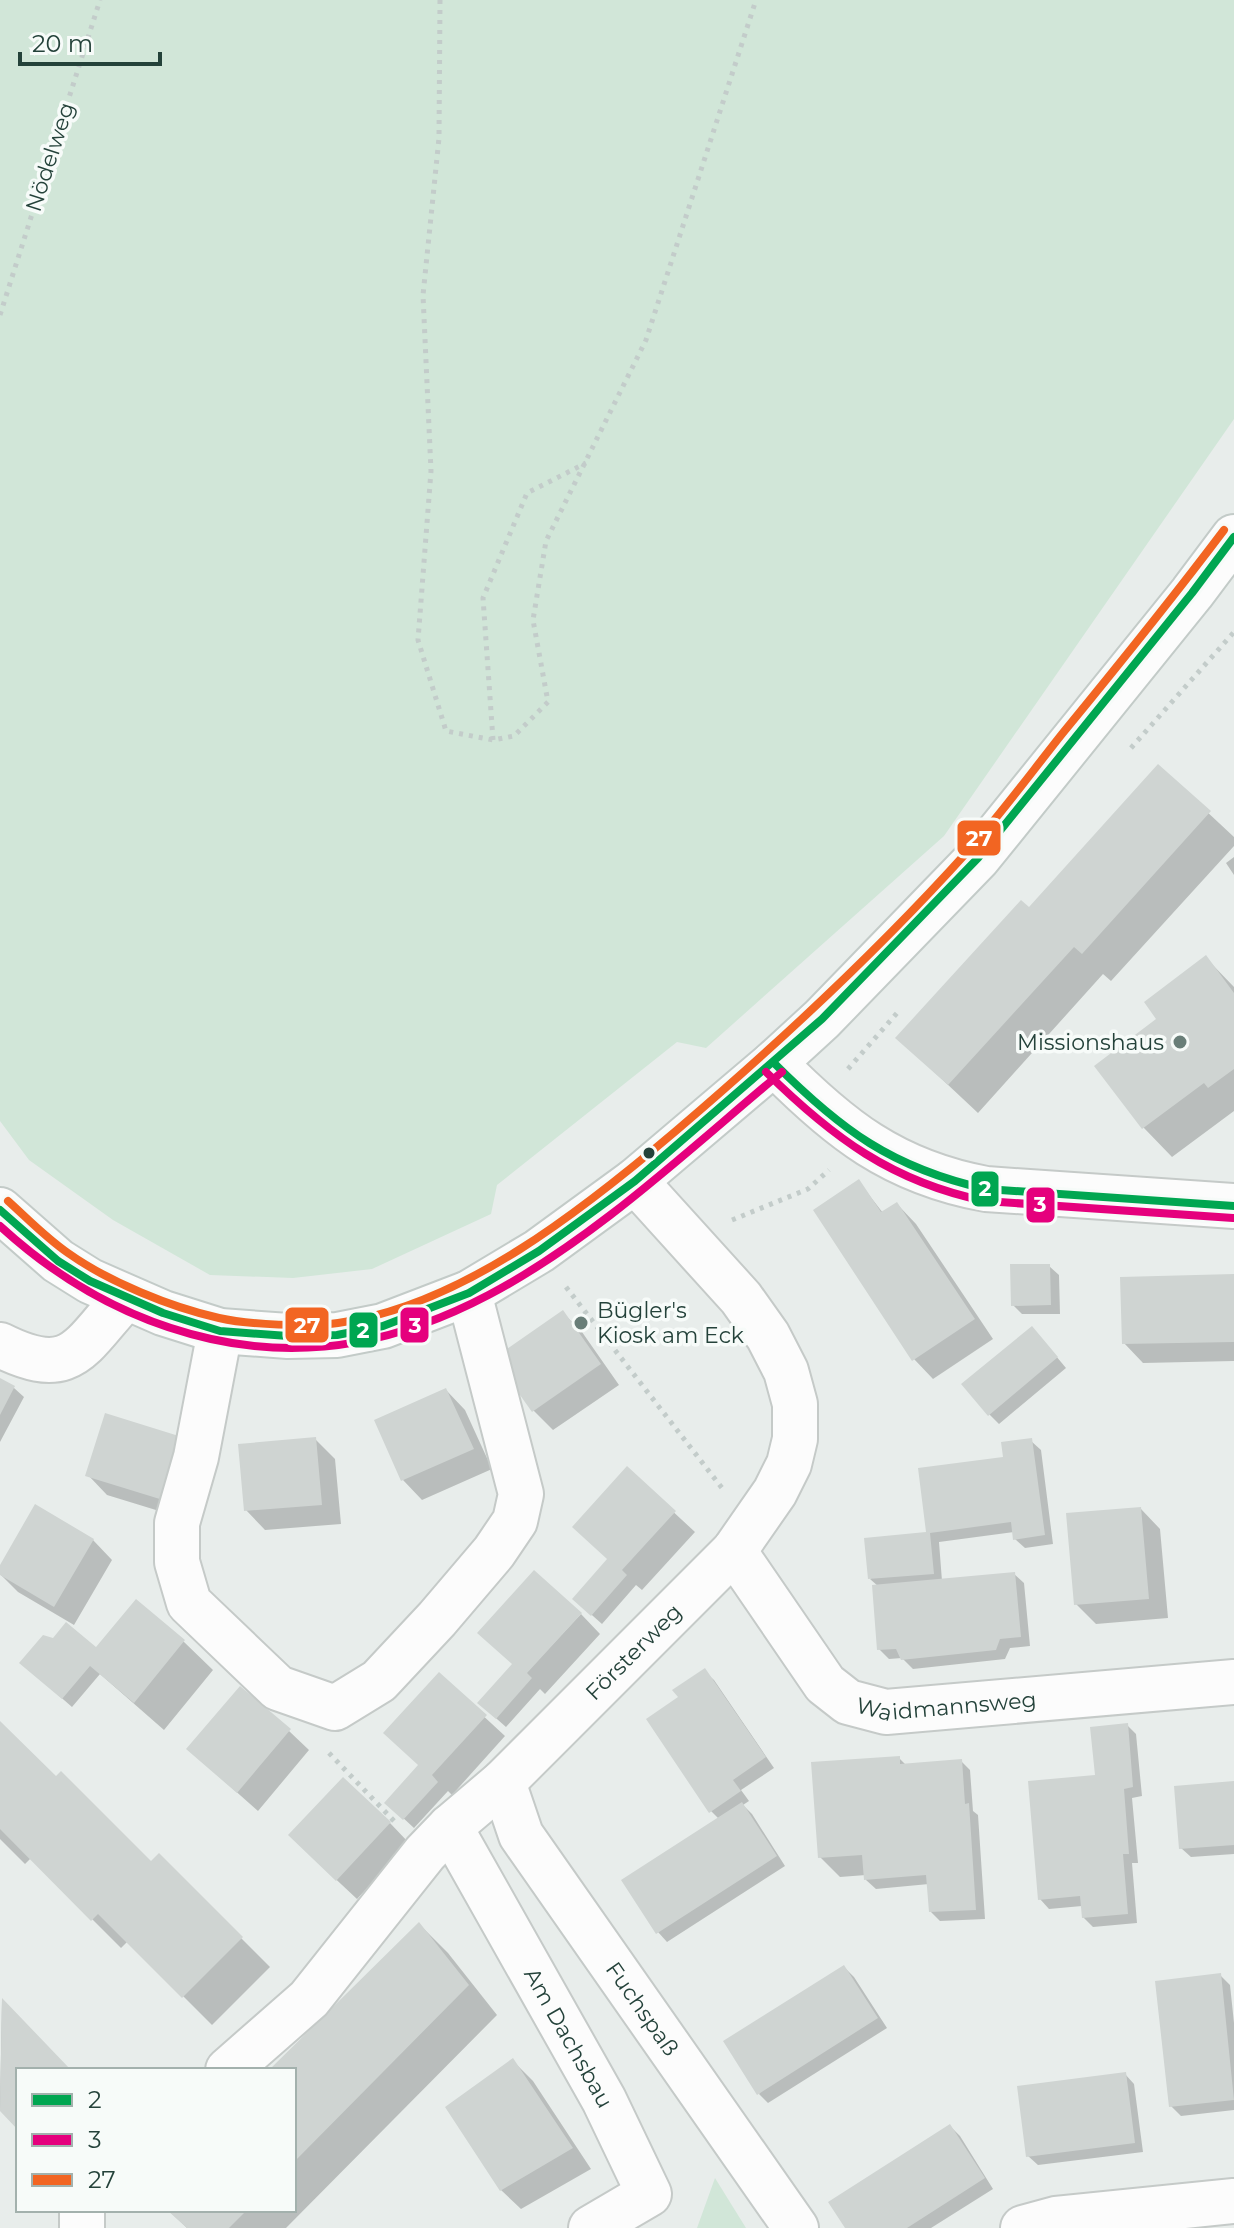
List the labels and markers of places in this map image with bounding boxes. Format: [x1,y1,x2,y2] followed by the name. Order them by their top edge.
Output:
[1017,1029,1164,1056] place label: Missionshaus
[1171,1033,1189,1051] marker: Missionshaus
[641,1145,657,1161] unlabelled marker
[597,1297,745,1349] place label: Bügler's Kiosk am Eck
[572,1314,590,1332] marker: Bügler's Kiosk am Eck

